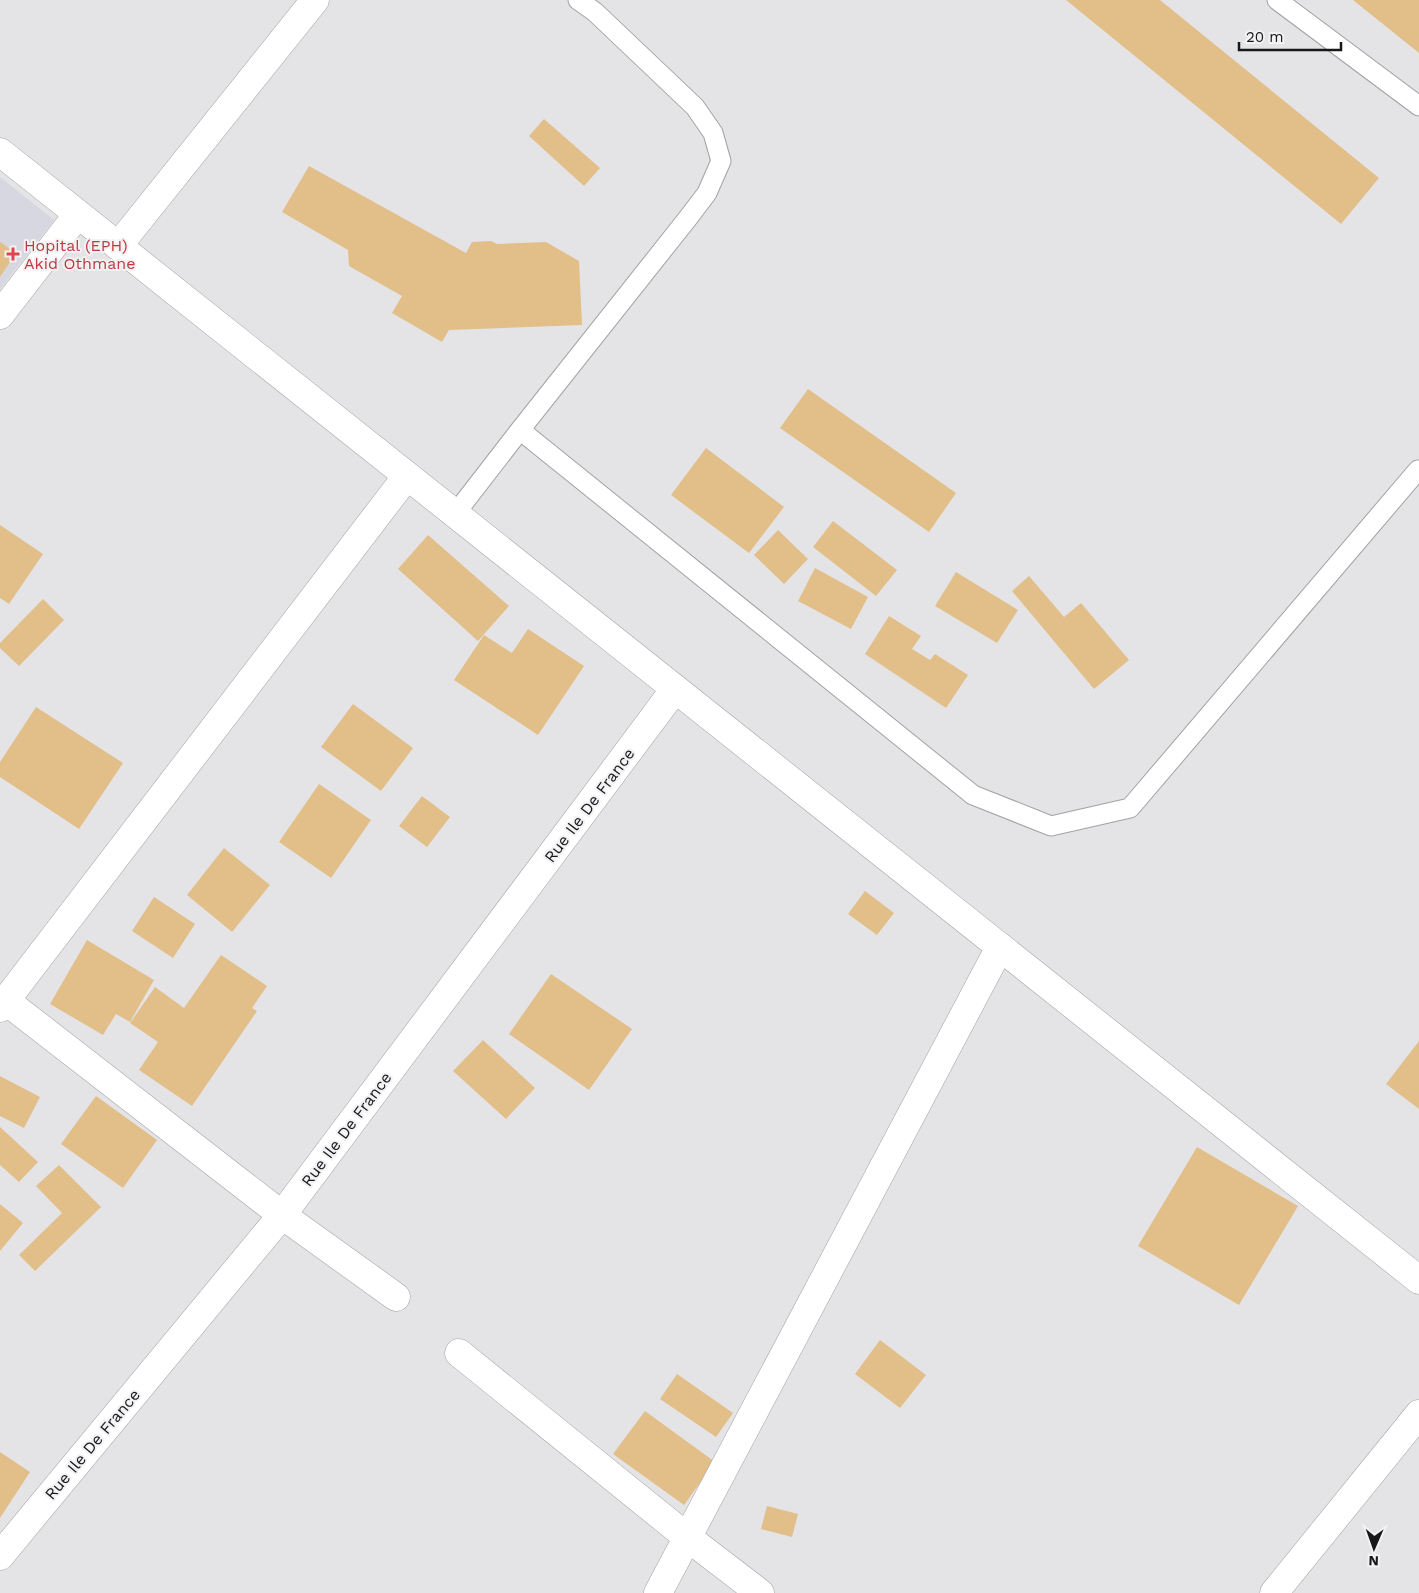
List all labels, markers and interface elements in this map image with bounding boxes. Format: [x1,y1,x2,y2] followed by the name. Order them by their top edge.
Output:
[1239,20,1342,52] scale bar
[1246,28,1284,46] text: 20 m
[24,236,135,273] place label: Hopital (EPH) Akid Othmane
[6,247,20,261] marker: Hopital (EPH) Akid Othmane
[540,744,639,866] street label: Rue Ile De France
[297,1068,396,1190] street label: Rue Ile De France
[41,1385,144,1503] street label: Rue Ile De France
[1349,1523,1399,1573] north arrow
[1368,1553,1379,1569] text: N

